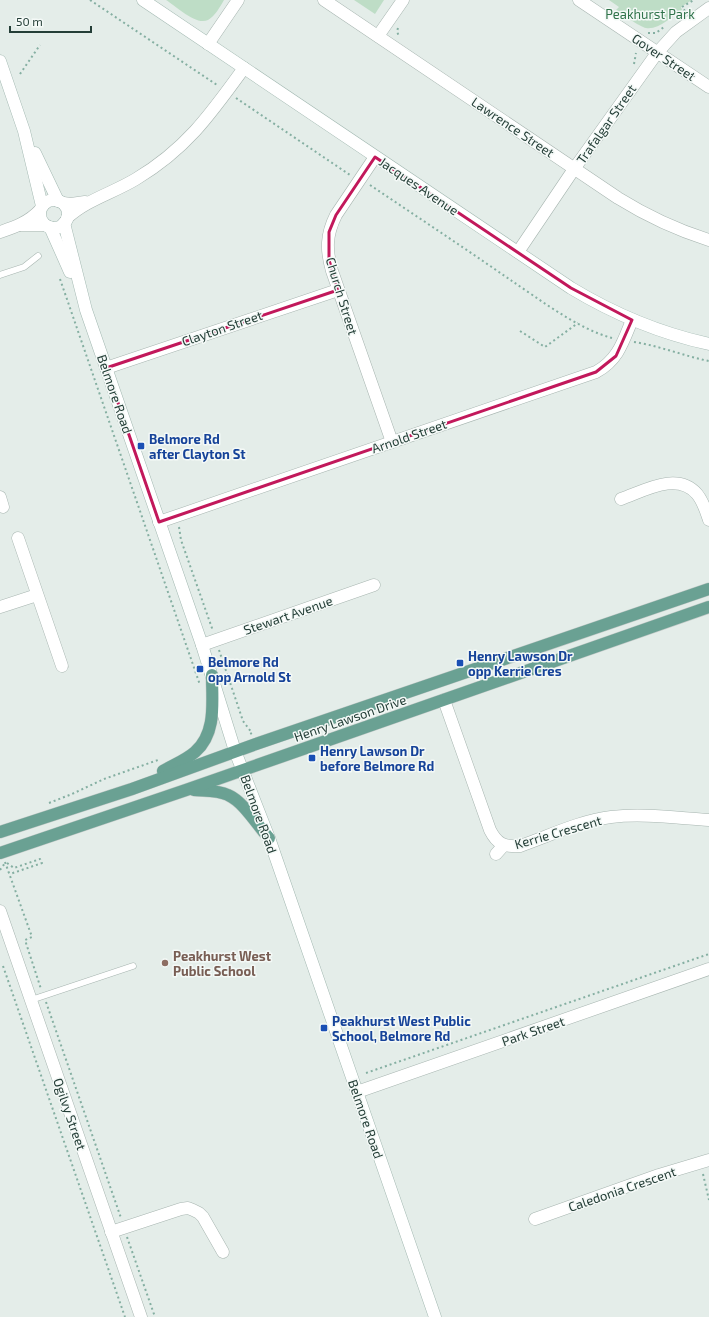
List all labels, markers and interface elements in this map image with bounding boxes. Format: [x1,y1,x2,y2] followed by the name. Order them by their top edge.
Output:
[605,6,695,22] park label: Peakhurst Park
[10,8,91,34] scale bar
[16,14,43,28] text: 50 m
[629,30,699,84] street label: Gover Street
[573,81,639,167] street label: Trafalgar Street
[469,93,557,161] street label: Lawrence Street
[376,154,462,218] street label: Jacques Avenue
[323,255,361,337] street label: Church Street
[180,307,264,349] street label: Clayton Street
[94,352,136,436] street label: Belmore Road
[369,416,449,456] street label: Arnold Street
[149,431,246,462] place label: Belmore Rd after Clayton St
[136,441,146,451] marker: Belmore Rd after Clayton St
[241,592,335,638] street label: Stewart Avenue
[468,648,573,679] place label: Henry Lawson Dr opp Kerrie Cres
[208,654,292,685] place label: Belmore Rd opp Arnold St
[455,658,465,668] marker: Henry Lawson Dr opp Kerrie Cres
[195,664,205,674] marker: Belmore Rd opp Arnold St
[292,691,408,745] street label: Henry Lawson Drive
[320,743,434,774] place label: Henry Lawson Dr before Belmore Rd
[307,753,317,763] marker: Henry Lawson Dr before Belmore Rd
[237,772,281,856] street label: Belmore Road
[513,812,603,852] street label: Kerrie Crescent
[173,948,272,979] place label: Peakhurst West Public School
[160,958,170,968] marker: Peakhurst West Public School
[332,1013,471,1044] place label: Peakhurst West Public School, Belmore Rd
[499,1013,567,1049] street label: Park Street
[319,1023,329,1033] marker: Peakhurst West Public School, Belmore Rd
[50,1076,90,1152] street label: Ogilvy Street
[345,1077,387,1161] street label: Belmore Road
[566,1163,678,1215] street label: Caledonia Crescent

